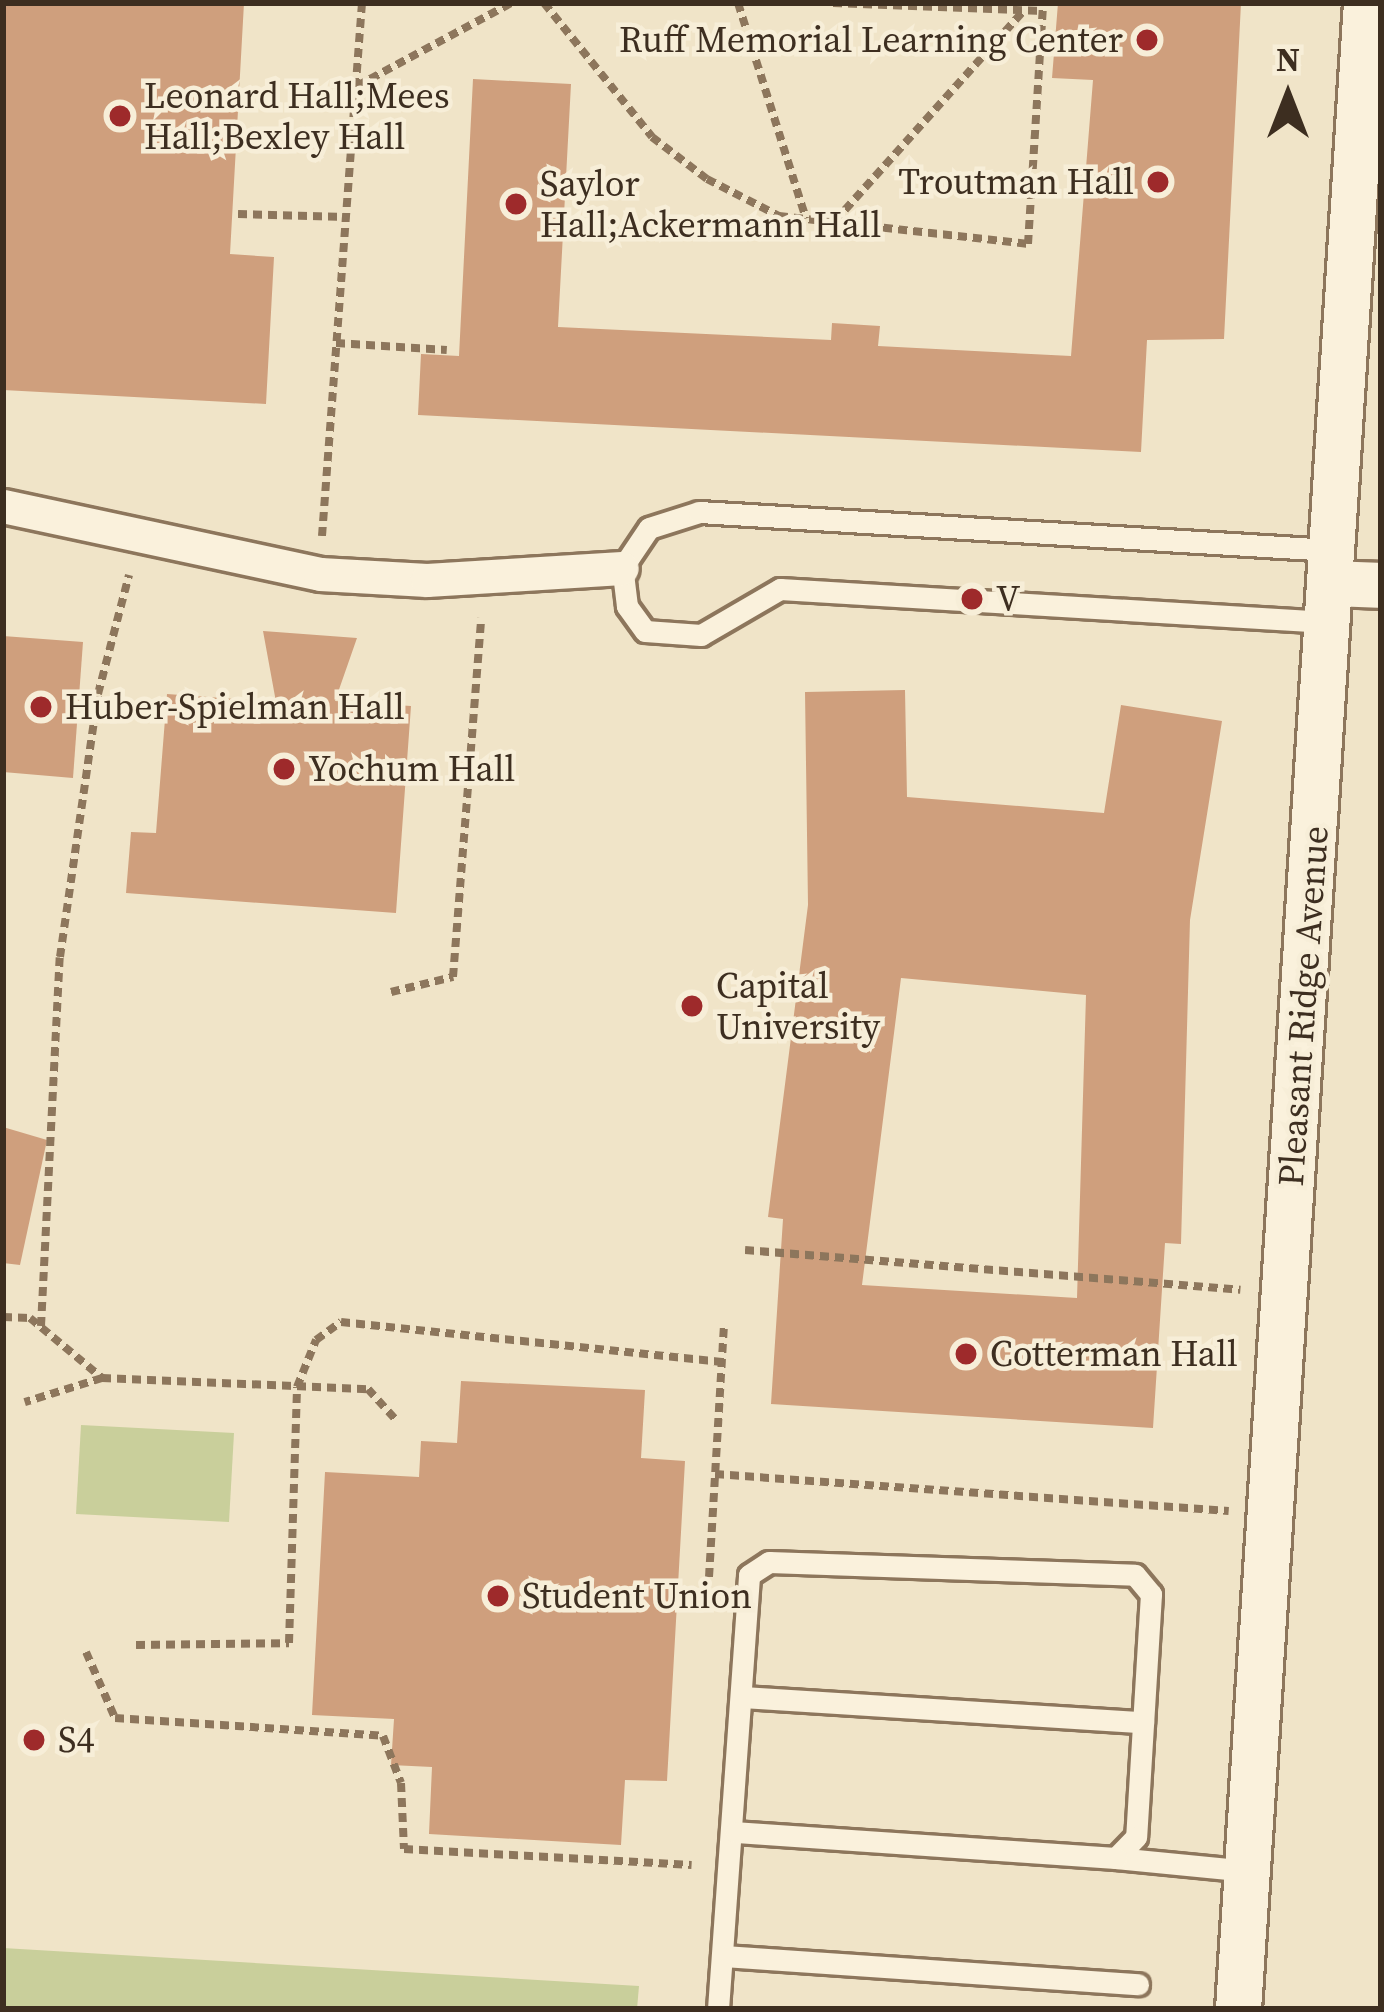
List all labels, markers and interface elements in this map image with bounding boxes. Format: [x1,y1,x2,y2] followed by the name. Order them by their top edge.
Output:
[619,18,1123,62] place label: Ruff Memorial Learning Center
[1134,27,1160,53] marker: Ruff Memorial Learning Center
[1228,36,1348,156] north arrow
[1276,37,1300,82] text: N
[144,73,450,158] place label: Leonard Hall;Mees Hall;Bexley Hall
[107,103,133,129] marker: Leonard Hall;Mees Hall;Bexley Hall
[898,160,1134,204] place label: Troutman Hall
[540,161,881,246] place label: Saylor Hall;Ackermann Hall
[1145,169,1171,195] marker: Troutman Hall
[503,191,529,217] marker: Saylor Hall;Ackermann Hall
[996,577,1020,621] place label: V
[959,586,985,612] marker: V
[65,685,405,729] place label: Huber-Spielman Hall
[28,694,54,720] marker: Huber-Spielman Hall
[308,747,515,791] place label: Yochum Hall
[271,756,297,782] marker: Yochum Hall
[1269,824,1337,1188] street label: Pleasant Ridge Avenue
[716,963,880,1048] place label: Capital University
[679,993,705,1019] marker: Capital University
[990,1332,1238,1376] place label: Cotterman Hall
[953,1341,979,1367] marker: Cotterman Hall
[522,1574,752,1618] place label: Student Union
[485,1583,511,1609] marker: Student Union
[58,1718,94,1762] place label: S4
[21,1727,47,1753] marker: S4

